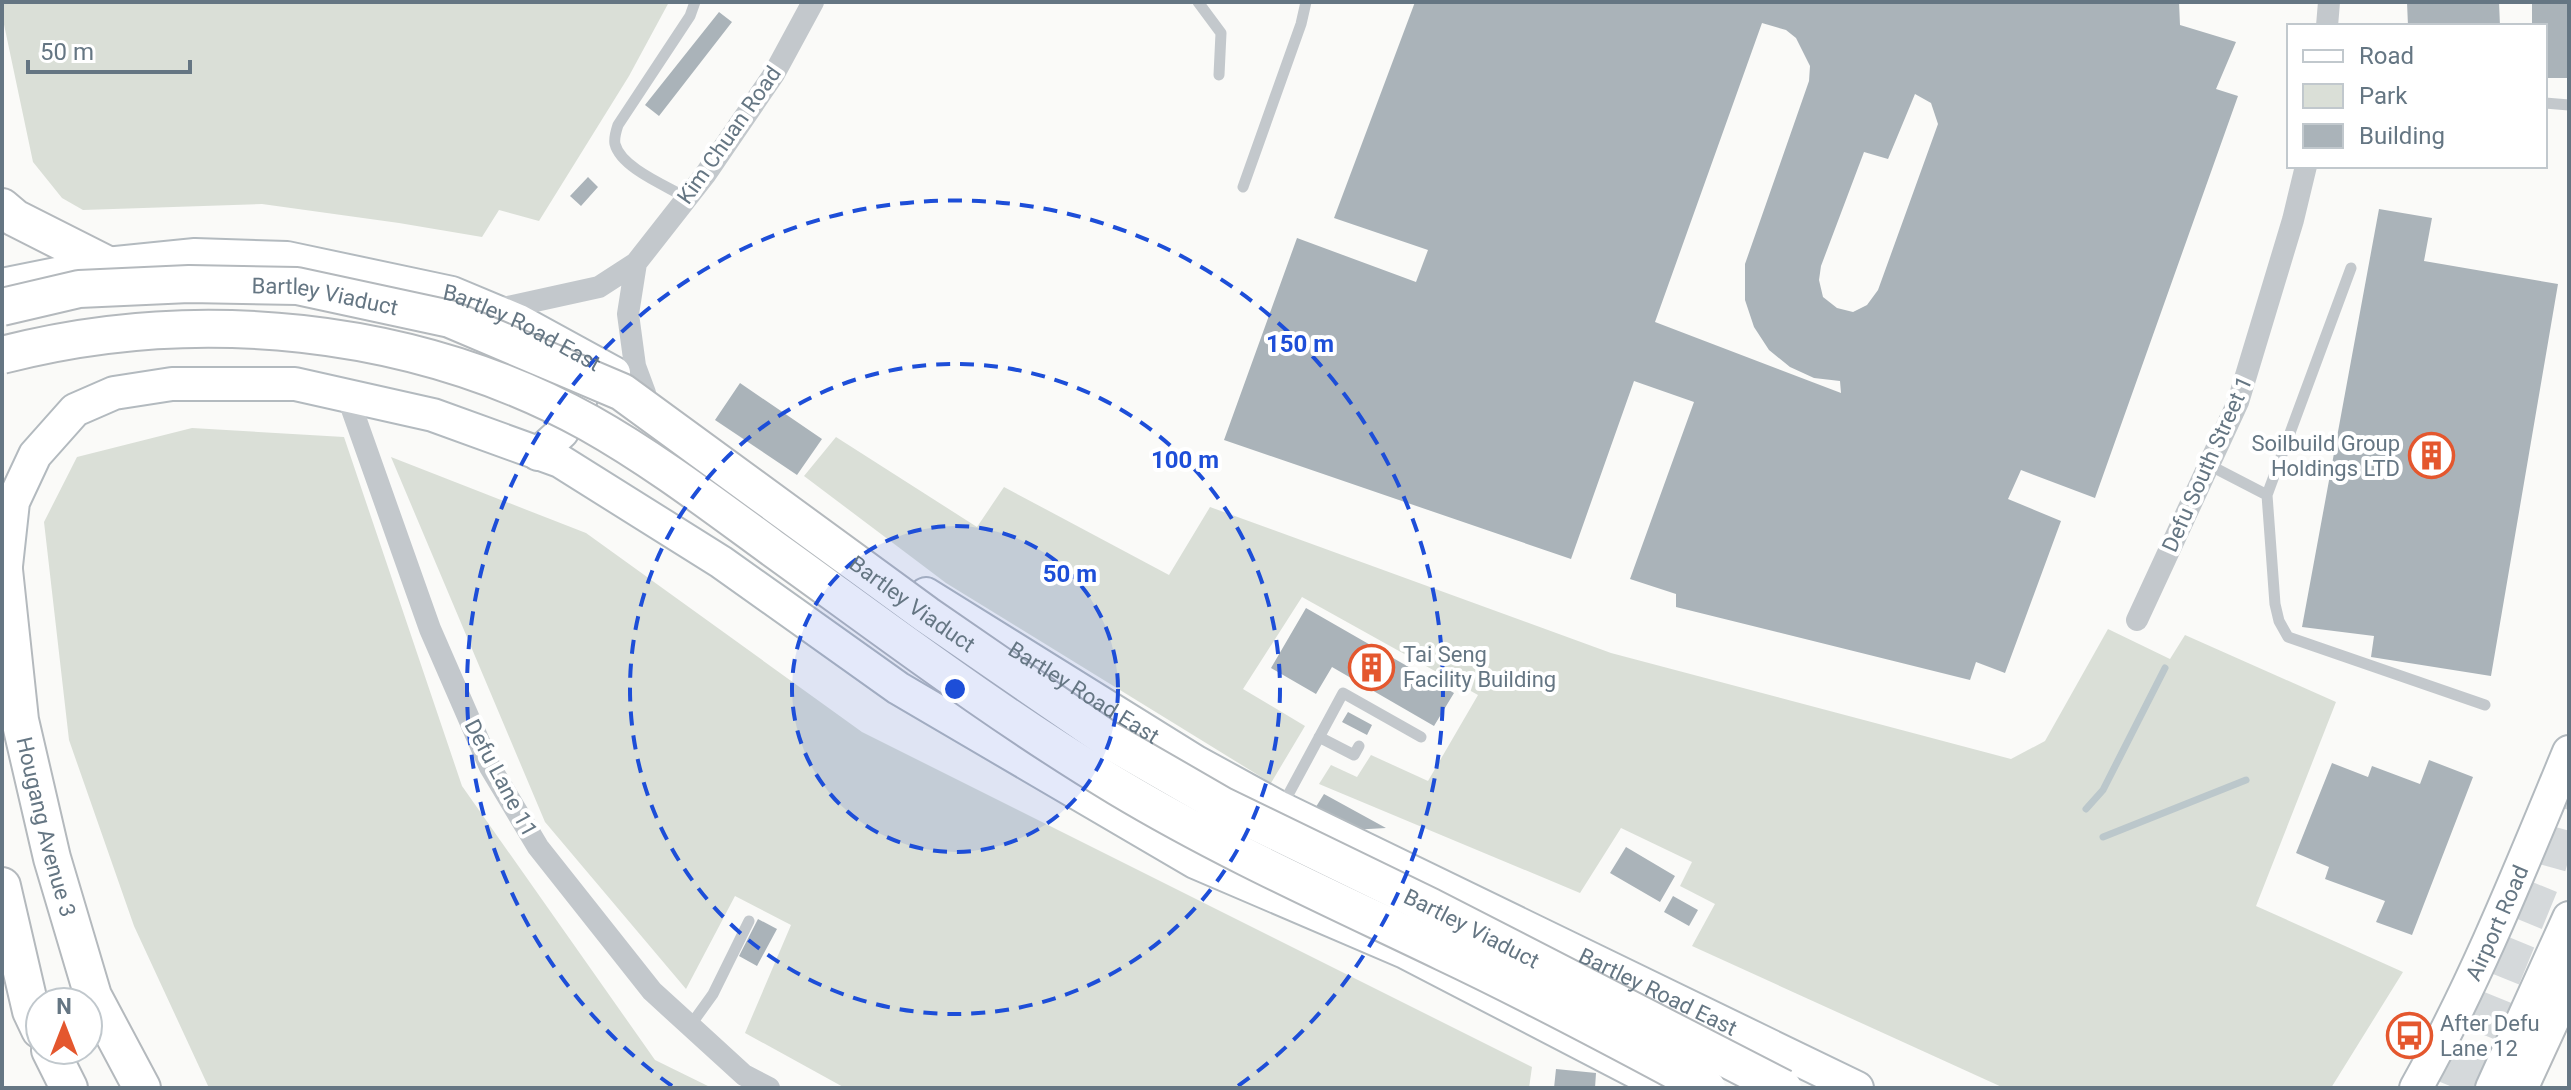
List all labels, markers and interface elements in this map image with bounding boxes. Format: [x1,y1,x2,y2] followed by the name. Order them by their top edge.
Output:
[28,24,190,74] scale bar
[2287,24,2547,168] legend
[40,38,94,66] text: 50 m
[2359,42,2414,70] text: Road
[672,61,786,209] street label: Kim Chuan Road
[2359,82,2408,110] text: Park
[2359,122,2445,150] text: Building
[251,273,400,320] street label: Bartley Viaduct
[441,279,605,376] street label: Bartley Road East
[1266,330,1334,358] text: 150 m
[2157,372,2257,556] street label: Defu South Street 1
[2251,431,2400,481] place label: Soilbuild Group Holdings LTD
[2407,432,2455,480] building icon: Soilbuild Group Holdings LTD
[1151,446,1219,474] text: 100 m
[845,550,980,657] street label: Bartley Viaduct
[1043,560,1097,588] text: 50 m
[1004,636,1164,748] street label: Bartley Road East
[1403,642,1556,692] place label: Tai Seng Facility Building
[1348,643,1396,691] building icon: Tai Seng Facility Building
[941,675,969,703] centre of rings
[460,715,542,841] street label: Defu Lane 11
[12,734,81,920] street label: Hougang Avenue 3
[2460,861,2533,984] street label: Airport Road
[1400,883,1543,973] street label: Bartley Viaduct
[1575,943,1741,1040] street label: Bartley Road East
[24,986,104,1066] north arrow
[56,994,72,1019] text: N
[2440,1011,2540,1061] place label: After Defu Lane 12
[2385,1012,2433,1060] bus stop icon: After Defu Lane 12

